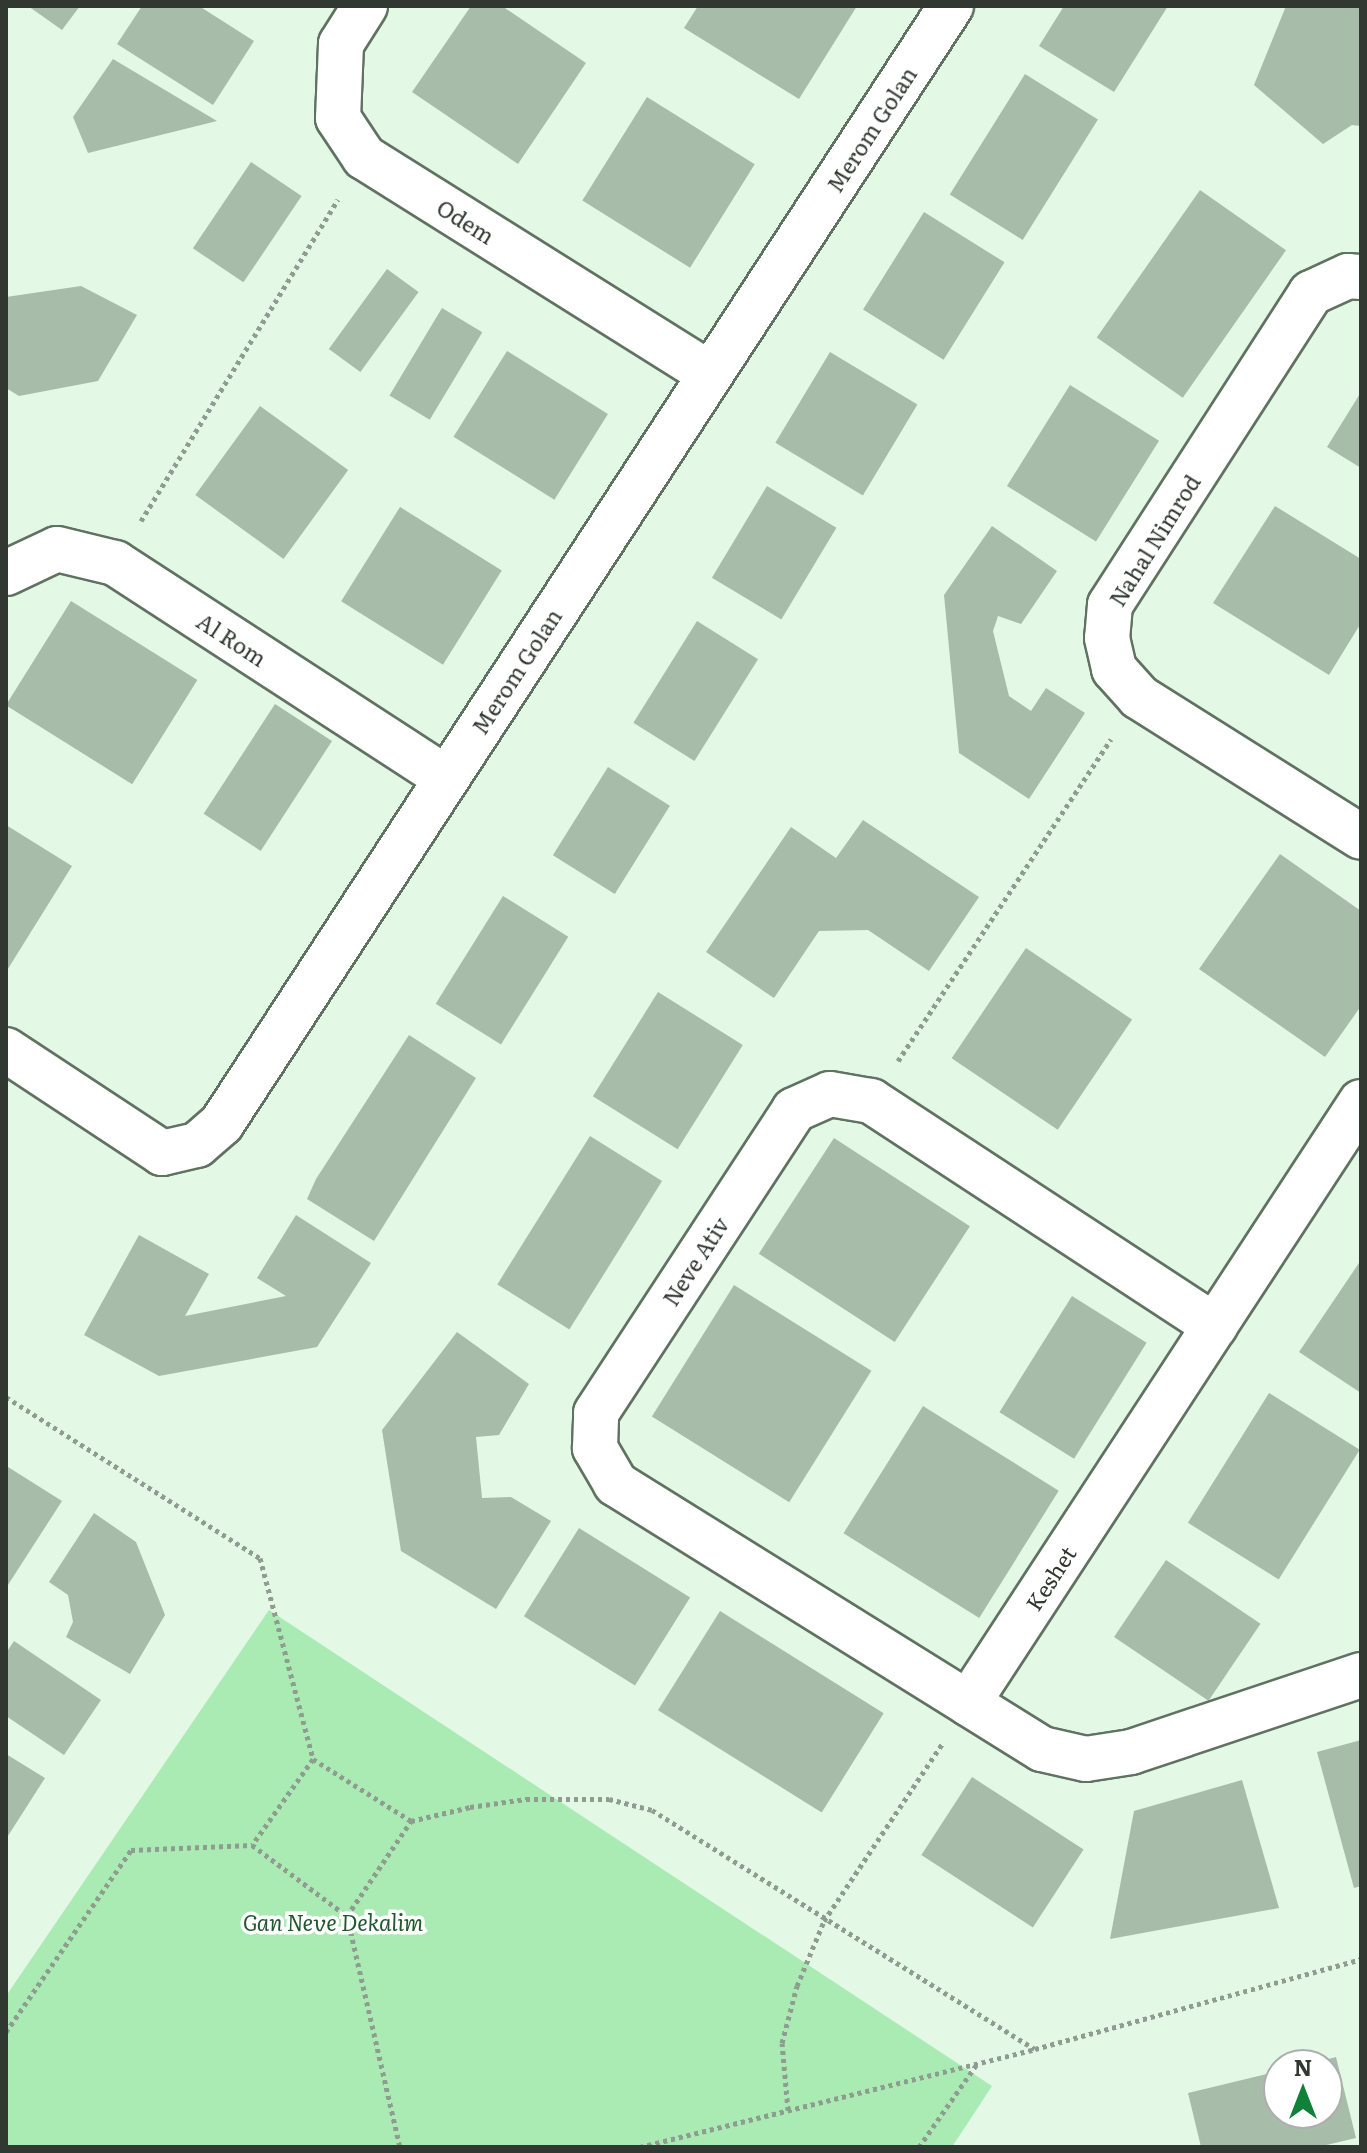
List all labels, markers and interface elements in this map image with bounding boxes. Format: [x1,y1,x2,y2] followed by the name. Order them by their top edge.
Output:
[821,61,921,197] street label: Merom Golan
[433,193,499,249] street label: Odem
[1103,469,1205,611] street label: Nahal Nimrod
[466,603,566,739] street label: Merom Golan
[192,607,272,671] street label: Al Rom
[657,1212,733,1310] street label: Neve Ativ
[1019,1541,1081,1615] street label: Keshet
[243,1909,423,1935] park label: Gan Neve Dekalim
[1263,2049,1343,2129] north arrow
[1294,2050,1312,2083] text: N

